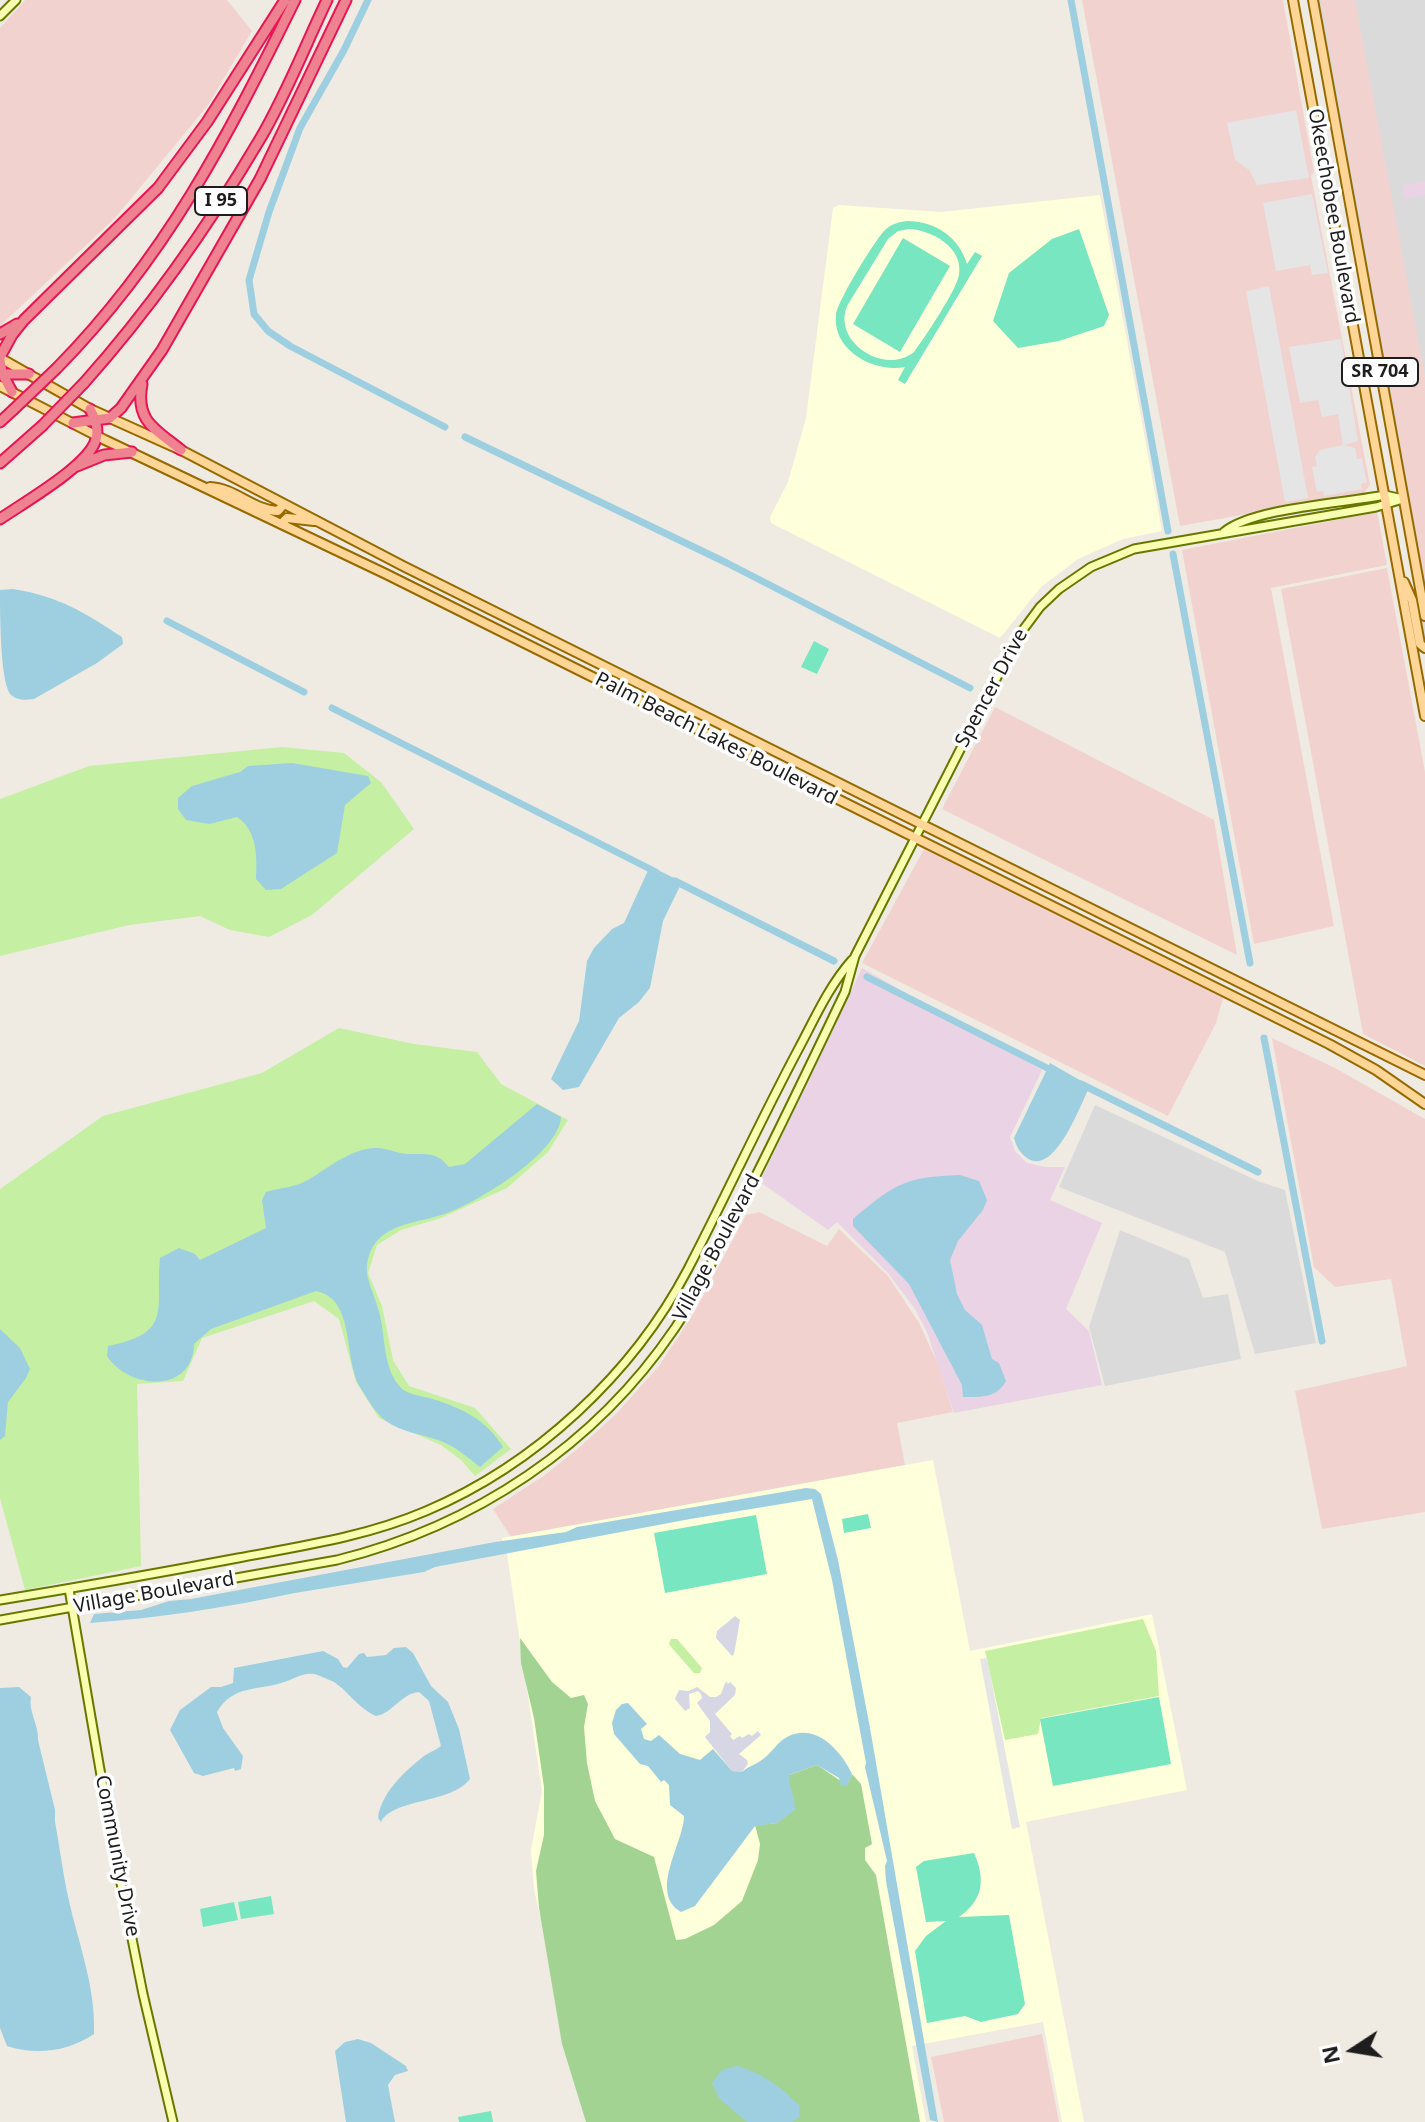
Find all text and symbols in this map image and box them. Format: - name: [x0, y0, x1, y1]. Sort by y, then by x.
- street label: Okeechobee Boulevard: [1302, 107, 1364, 325]
- road number: I 95: [195, 187, 247, 215]
- road number: SR 704: [1342, 358, 1418, 386]
- street label: Spencer Drive: [951, 625, 1033, 751]
- street label: Palm Beach Lakes Boulevard: [591, 667, 841, 811]
- street label: Village Boulevard: [668, 1171, 766, 1325]
- street label: Village Boulevard: [72, 1567, 236, 1619]
- street label: Community Drive: [90, 1773, 144, 1939]
- north arrow: [1313, 2010, 1393, 2090]
- text: N: [1313, 2043, 1346, 2067]

